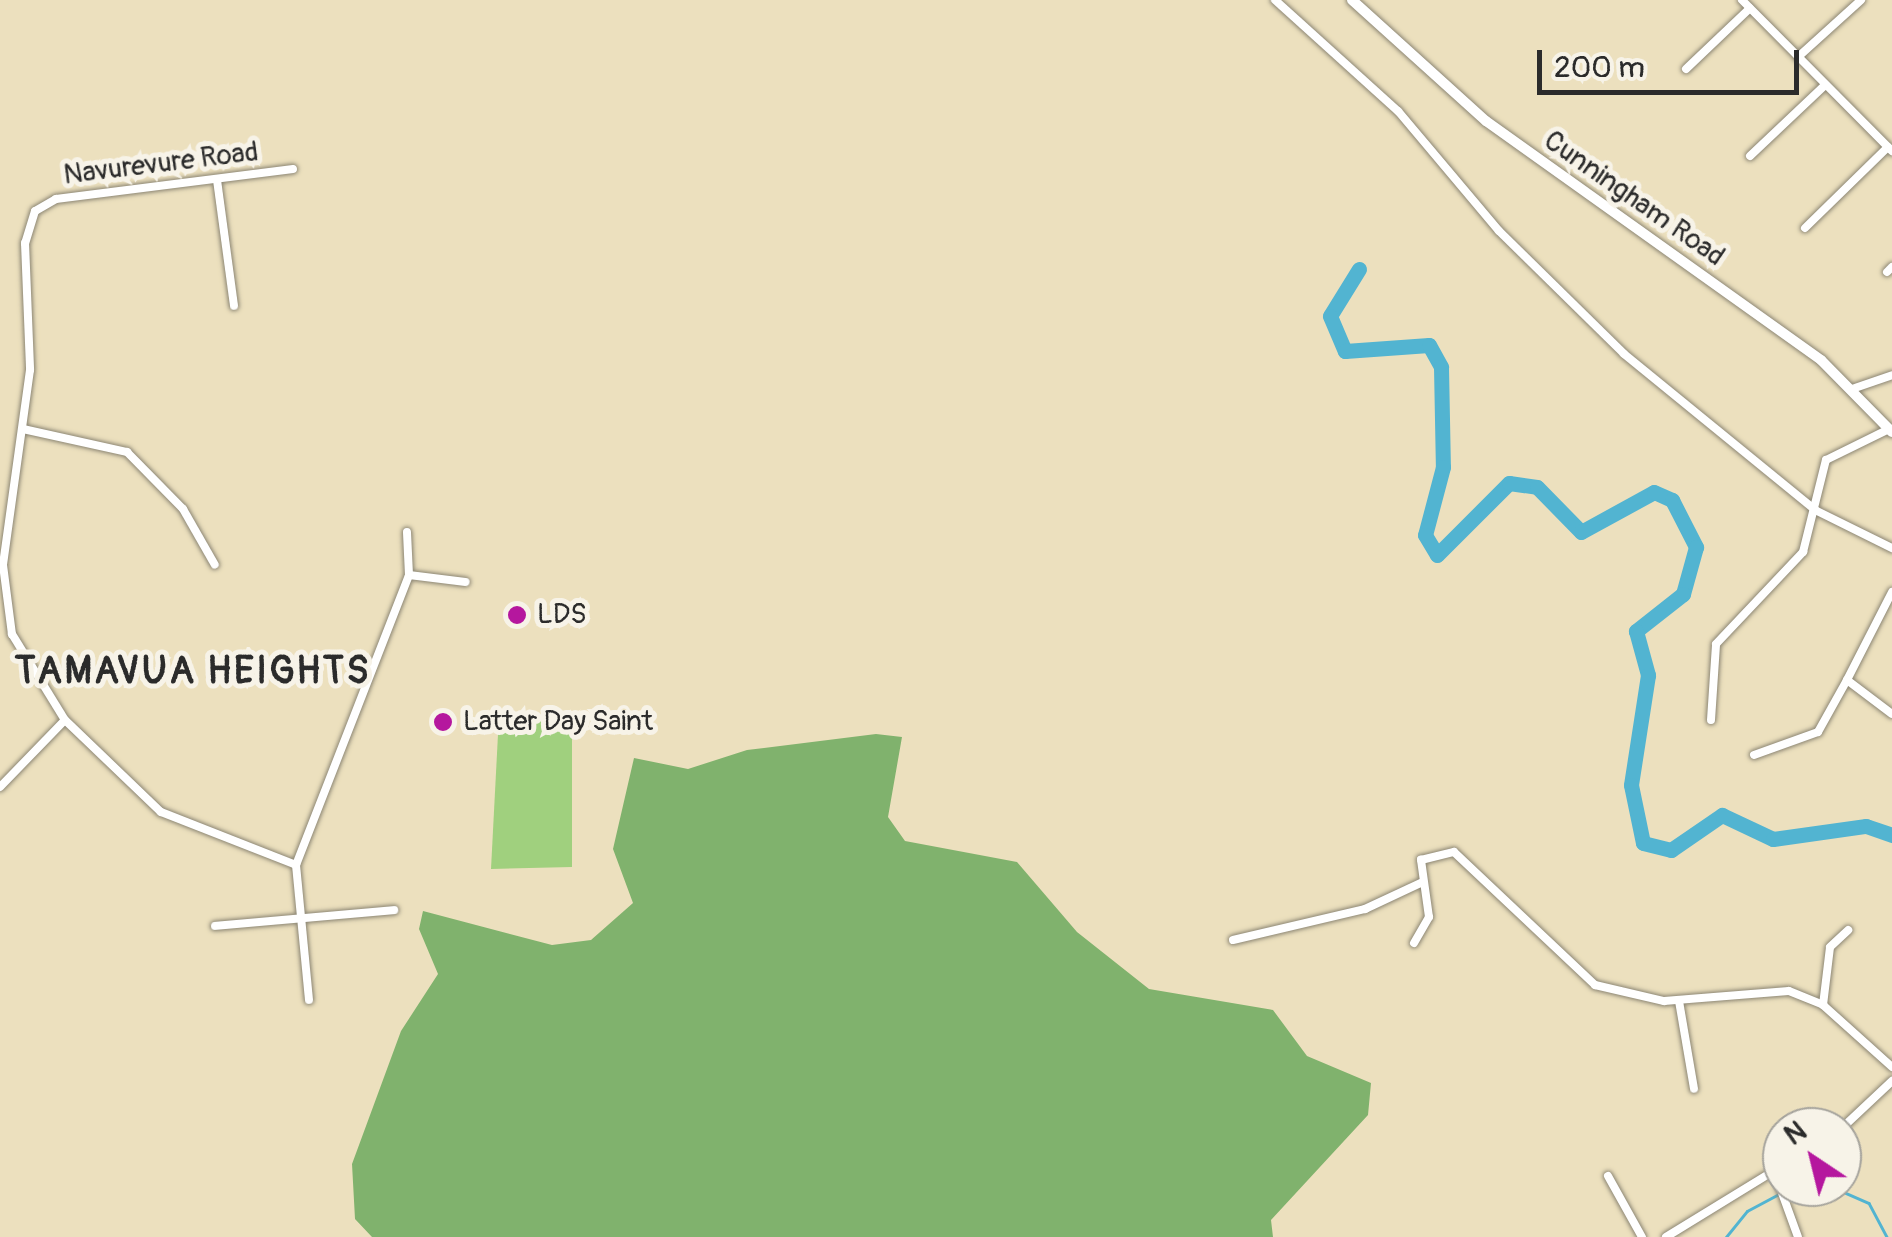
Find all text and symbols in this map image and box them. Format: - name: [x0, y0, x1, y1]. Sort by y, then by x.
- scale bar: [1542, 30, 1804, 92]
- text: 200 m: [1554, 49, 1645, 86]
- street label: Cunningham Road: [1537, 124, 1731, 274]
- street label: Navurevure Road: [62, 135, 260, 193]
- place label: LDS: [537, 598, 587, 632]
- marker: LDS: [506, 604, 528, 626]
- district label: TAMAVUA HEIGHTS: [15, 649, 371, 695]
- place label: Latter Day Saint: [463, 705, 653, 739]
- marker: Latter Day Saint: [432, 711, 454, 733]
- north arrow: [1762, 1107, 1862, 1207]
- text: N: [1778, 1114, 1813, 1153]

